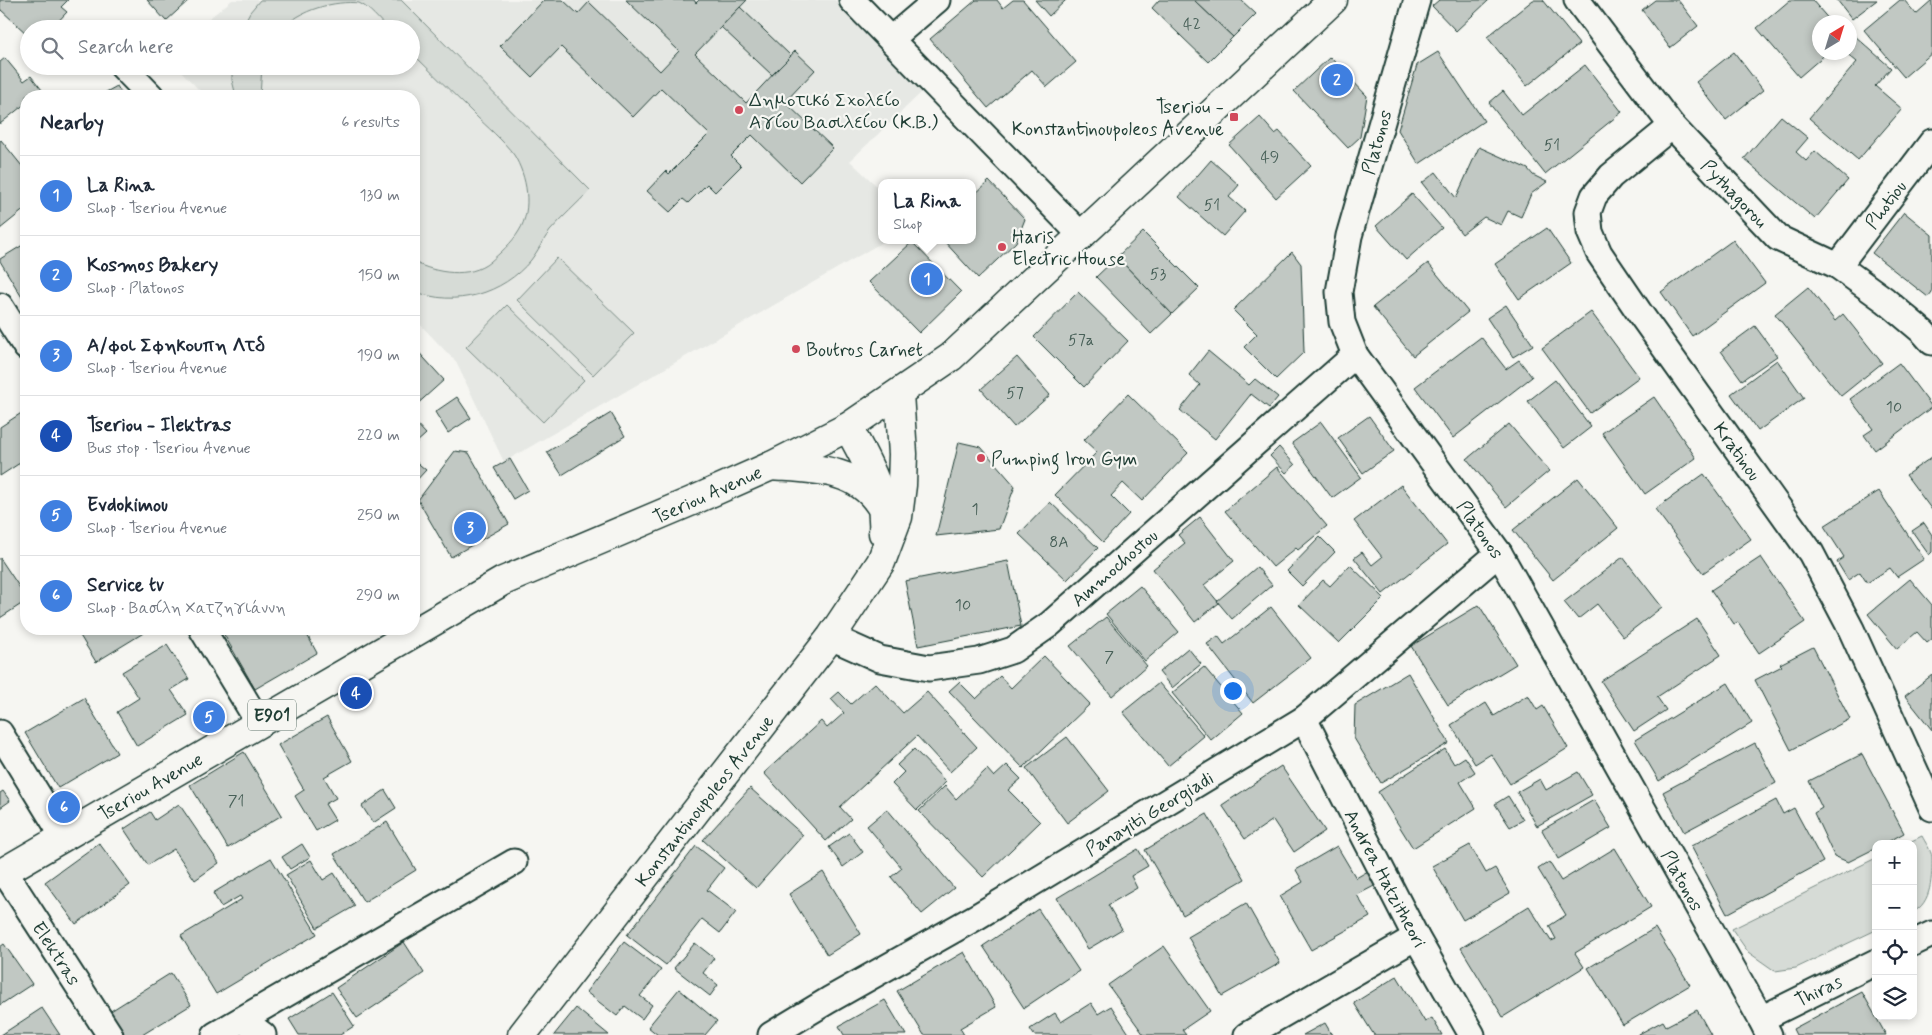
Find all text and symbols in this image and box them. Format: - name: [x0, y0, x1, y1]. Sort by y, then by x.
- house number: 42: [1183, 14, 1201, 35]
- north arrow: [1812, 15, 1857, 60]
- search box: [20, 20, 420, 75]
- icon: search: [38, 34, 66, 62]
- text: Search here: [78, 35, 174, 60]
- pin: 2: [1321, 61, 1353, 99]
- place label: Δημοτικό Σχολείο Αγίου Βασιλείου (Κ.Β.): [749, 88, 938, 135]
- place label: Tseriou - Konstantinoupoleos Avenue: [1012, 95, 1224, 142]
- marker: Δημοτικό Σχολείο Αγίου Βασιλείου (Κ.Β.): [733, 104, 745, 116]
- street label: Platonos: [1356, 107, 1399, 178]
- text: Nearby: [40, 109, 104, 137]
- marker: Tseriou - Konstantinoupoleos Avenue: [1228, 111, 1240, 123]
- text: 6 results: [341, 112, 400, 133]
- house number: 51: [1544, 135, 1560, 156]
- house number: 49: [1261, 147, 1279, 168]
- street label: Pythagorou: [1694, 154, 1773, 235]
- text: La Rina: [87, 173, 154, 198]
- street label: Photiou: [1860, 175, 1913, 234]
- popup: [878, 179, 976, 244]
- text: 1: [52, 185, 60, 206]
- text: 130 m: [359, 185, 400, 206]
- text: La Rina: [893, 189, 961, 214]
- house number: 51: [1204, 195, 1220, 216]
- text: Shop · Tseriou Avenue: [87, 198, 227, 219]
- text: Shop: [893, 214, 923, 235]
- place label: Haris Electric House: [1012, 225, 1125, 272]
- marker: Haris Electric House: [996, 241, 1008, 253]
- text: Kosmos Bakery: [87, 253, 218, 278]
- pin: 1: [911, 260, 943, 298]
- house number: 53: [1150, 264, 1166, 285]
- text: 2: [52, 265, 60, 286]
- text: 150 m: [358, 265, 400, 286]
- text: Shop · Platonos: [87, 278, 184, 299]
- house number: 57a: [1068, 330, 1094, 351]
- text: Α/φοι Σφηκουπη Λτδ: [87, 333, 265, 358]
- place label: Boutros Carnet: [806, 338, 923, 363]
- marker: Boutros Carnet: [790, 343, 802, 355]
- text: 3: [52, 345, 60, 366]
- text: 190 m: [357, 345, 400, 366]
- text: Shop · Tseriou Avenue: [87, 358, 227, 379]
- house number: 57: [1006, 383, 1024, 404]
- house number: 10: [1886, 397, 1902, 418]
- text: Tseriou - Ilektras: [87, 413, 231, 438]
- street label: Kratinou: [1707, 417, 1767, 486]
- text: 4: [51, 425, 61, 446]
- text: 220 m: [357, 425, 400, 446]
- text: Bus stop · Tseriou Avenue: [87, 438, 251, 459]
- place label: Pumping Iron Gym: [991, 447, 1137, 475]
- marker: Pumping Iron Gym: [975, 452, 987, 464]
- street label: Tseriou Avenue: [649, 460, 766, 531]
- text: Evdokimou: [87, 493, 168, 518]
- street label: Platonos: [1451, 496, 1509, 564]
- house number: 1: [971, 499, 979, 520]
- text: 5: [51, 505, 61, 526]
- text: 250 m: [357, 505, 400, 526]
- pin: 3: [454, 509, 486, 547]
- text: Shop · Tseriou Avenue: [87, 518, 227, 539]
- street label: Ammochostou: [1066, 524, 1164, 613]
- house number: 8A: [1049, 532, 1069, 553]
- text: Service tv: [87, 573, 164, 598]
- text: 6: [52, 585, 60, 606]
- text: 290 m: [356, 585, 400, 606]
- house number: 10: [955, 595, 971, 616]
- text: Shop · Βασίλη Χατζηγιάννη: [87, 598, 286, 619]
- house number: 7: [1104, 647, 1114, 668]
- pin: 4: [340, 674, 372, 712]
- your location: [1220, 678, 1246, 704]
- pin: 5: [193, 698, 225, 736]
- road number: E901: [248, 700, 296, 730]
- street label: Konstantinoupoleos Avenue: [630, 710, 780, 892]
- street label: Tseriou Avenue: [94, 747, 208, 827]
- street label: Panayiti Georgiadi: [1081, 766, 1220, 864]
- pin: 6: [48, 788, 80, 826]
- house number: 71: [228, 791, 244, 812]
- street label: Andrea Hatzitheori: [1338, 805, 1432, 952]
- map controls: [1872, 840, 1917, 1020]
- button: +: [1872, 840, 1917, 885]
- street label: Platonos: [1655, 846, 1709, 916]
- button: −: [1872, 885, 1917, 930]
- street label: Elektras: [26, 917, 86, 991]
- button: locate: [1872, 930, 1917, 975]
- street label: Thiras: [1791, 969, 1847, 1013]
- button: layers: [1872, 975, 1917, 1020]

